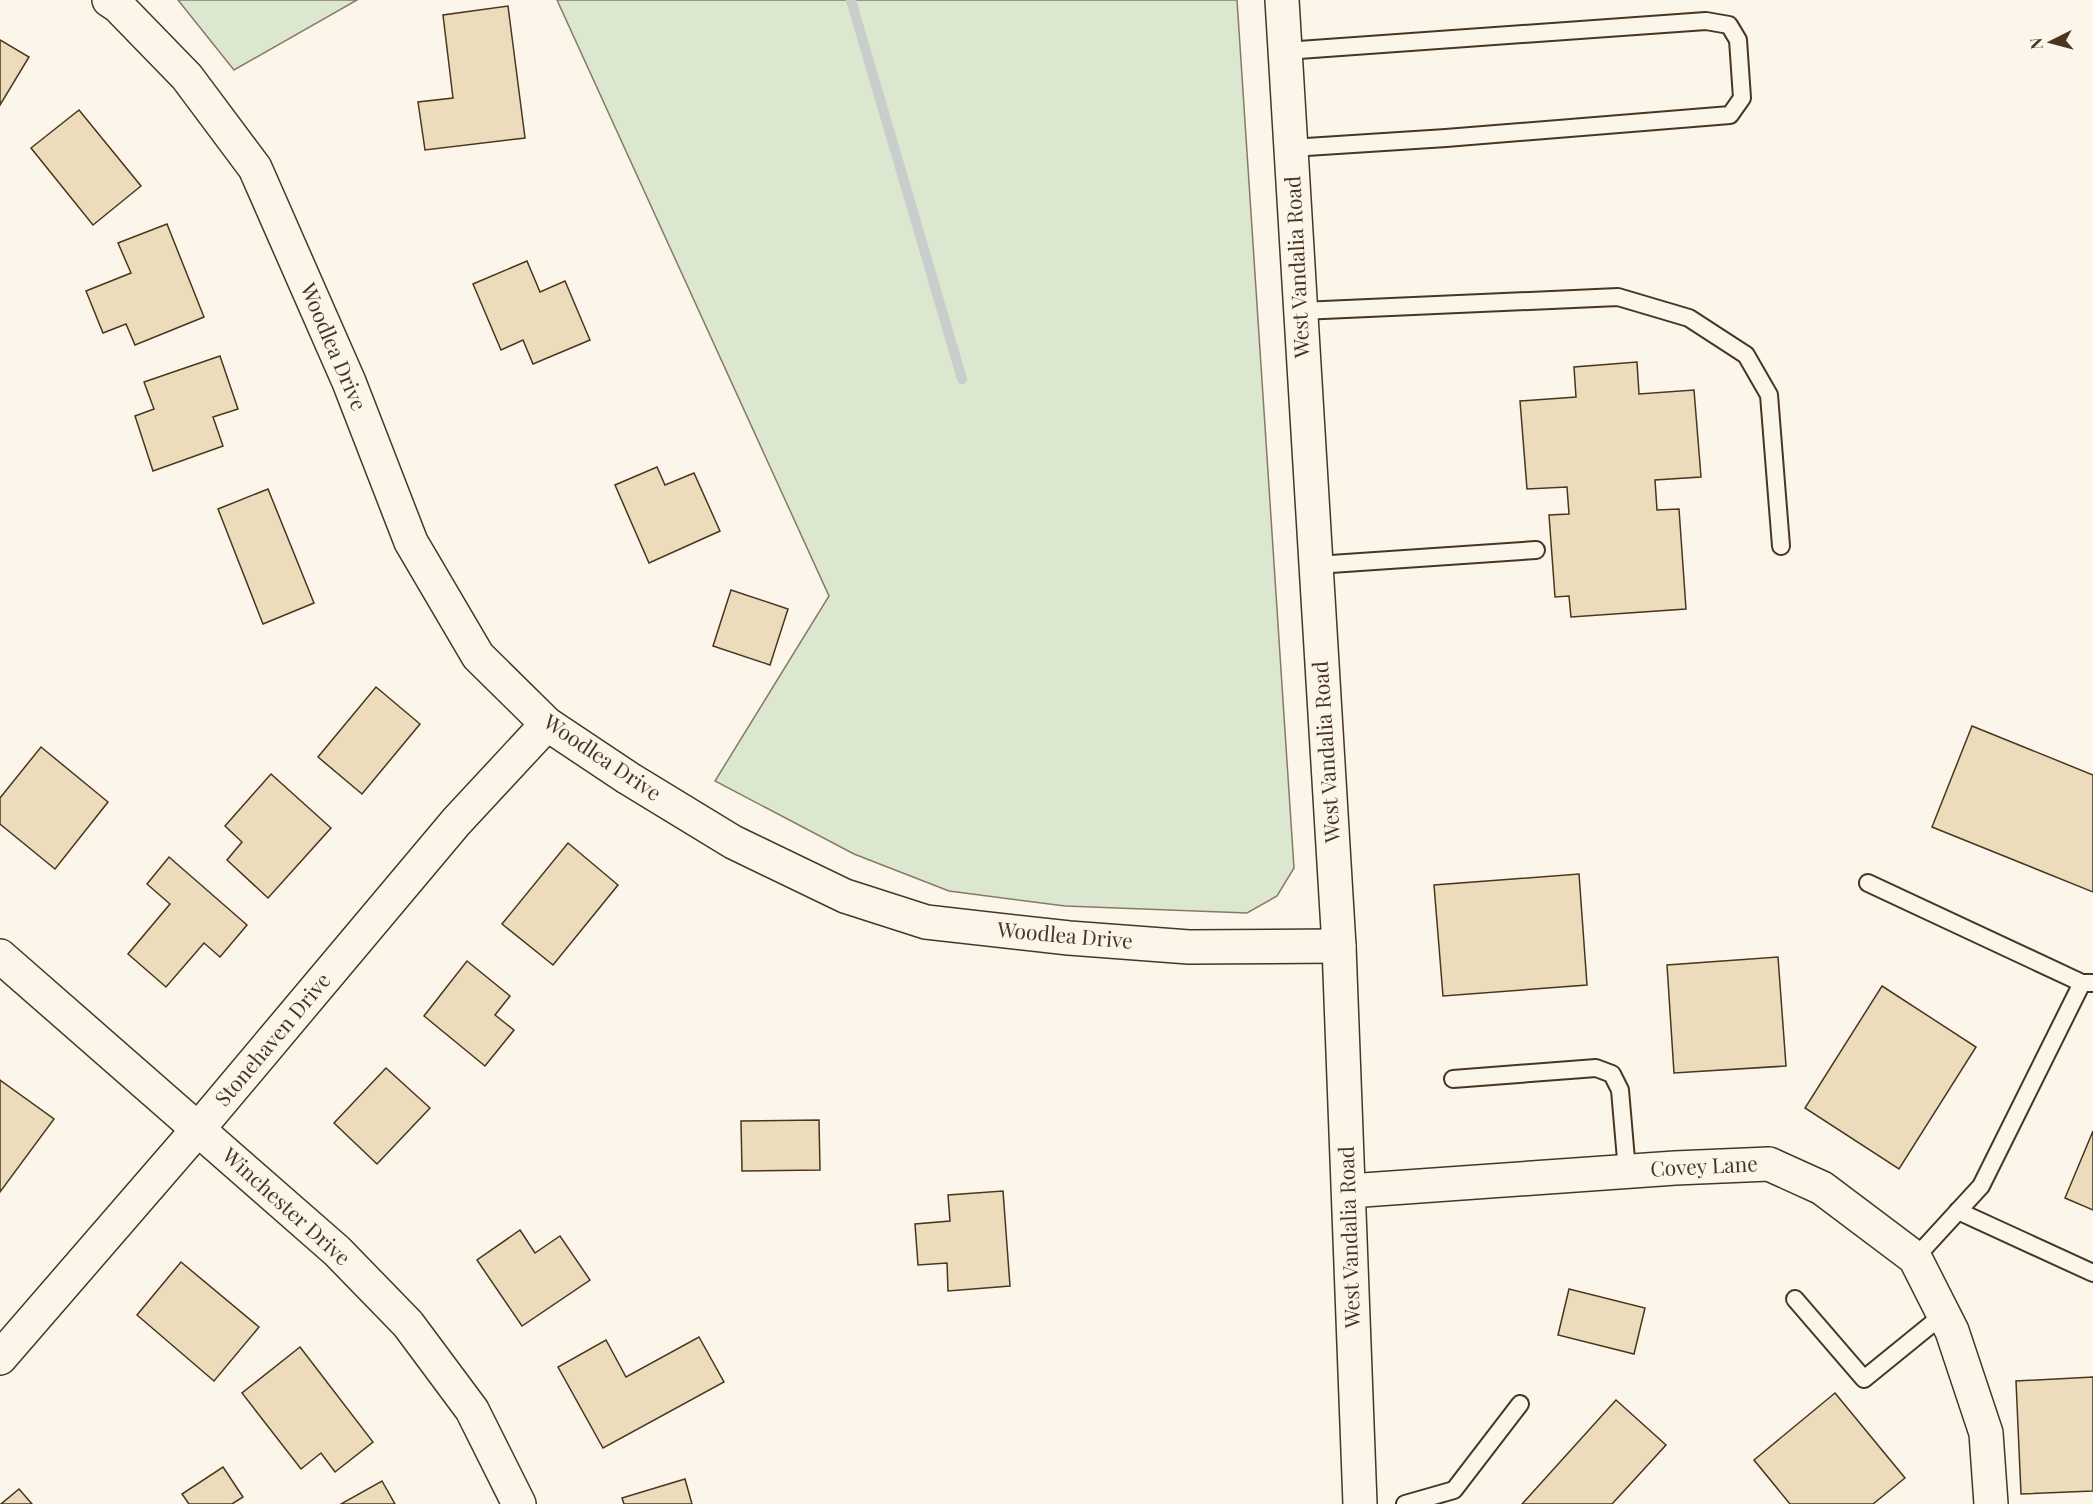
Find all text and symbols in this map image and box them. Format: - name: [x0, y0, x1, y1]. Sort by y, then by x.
- north arrow: [2021, 12, 2081, 72]
- text: N: [2024, 36, 2047, 50]
- street label: West Vandalia Road: [1277, 175, 1315, 360]
- street label: Woodlea Drive: [295, 277, 374, 414]
- street label: West Vandalia Road: [1305, 660, 1345, 845]
- street label: Woodlea Drive: [538, 706, 667, 806]
- street label: Woodlea Drive: [995, 914, 1134, 954]
- street label: Stonehaven Drive: [207, 966, 336, 1111]
- street label: Winchester Drive: [217, 1140, 357, 1271]
- street label: West Vandalia Road: [1331, 1146, 1365, 1330]
- street label: Covey Lane: [1649, 1148, 1758, 1182]

